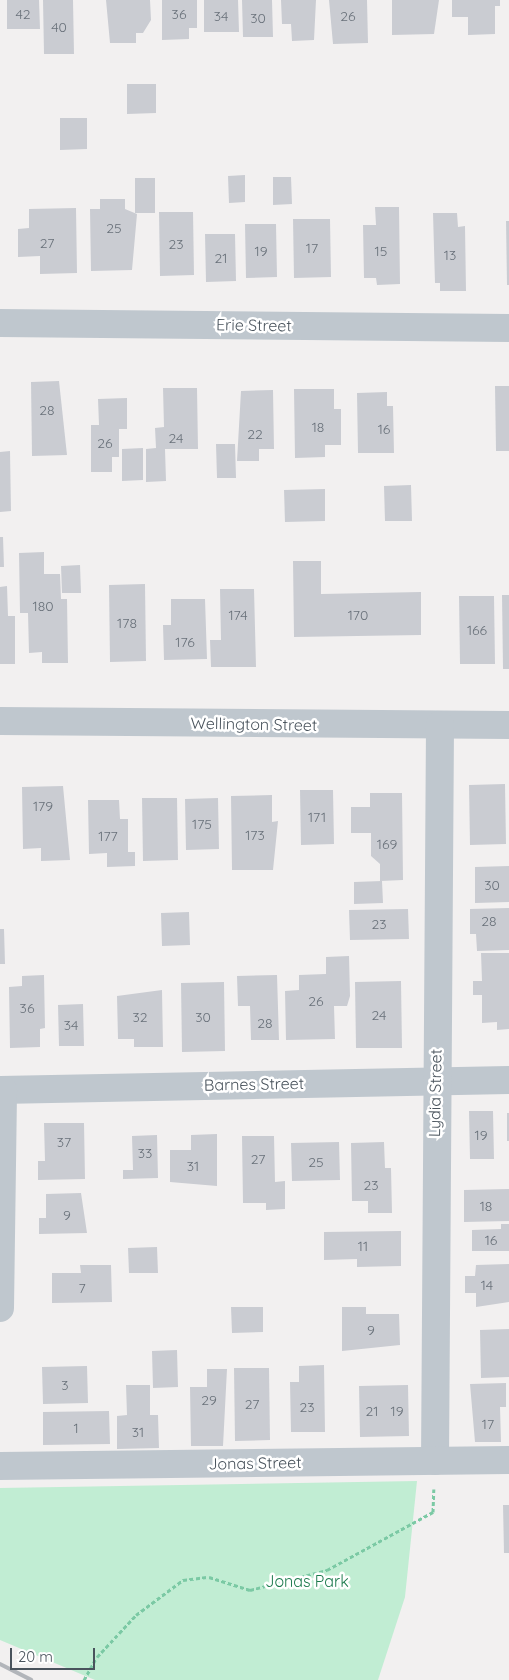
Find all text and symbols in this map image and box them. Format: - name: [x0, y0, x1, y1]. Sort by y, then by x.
- house number: 42: [15, 6, 31, 22]
- house number: 36: [172, 6, 186, 22]
- house number: 34: [214, 8, 228, 24]
- house number: 26: [340, 8, 356, 24]
- house number: 30: [250, 10, 266, 26]
- house number: 40: [51, 19, 67, 35]
- house number: 25: [106, 220, 122, 236]
- house number: 27: [40, 235, 54, 251]
- house number: 23: [168, 236, 184, 252]
- house number: 17: [306, 240, 318, 256]
- house number: 19: [255, 243, 267, 259]
- house number: 15: [375, 243, 387, 259]
- house number: 13: [444, 247, 456, 263]
- house number: 21: [215, 250, 227, 266]
- street label: Erie Street: [216, 315, 292, 335]
- house number: 28: [39, 402, 55, 418]
- house number: 18: [312, 419, 324, 435]
- house number: 16: [378, 421, 390, 437]
- house number: 22: [247, 426, 263, 442]
- house number: 24: [169, 430, 183, 446]
- house number: 26: [97, 435, 113, 451]
- house number: 180: [32, 598, 54, 614]
- house number: 174: [228, 607, 248, 623]
- house number: 170: [348, 607, 368, 623]
- house number: 178: [117, 615, 137, 631]
- house number: 166: [467, 622, 487, 638]
- house number: 176: [175, 634, 195, 650]
- street label: Wellington Street: [191, 713, 317, 735]
- house number: 179: [33, 798, 53, 814]
- house number: 171: [308, 809, 326, 825]
- house number: 175: [192, 816, 212, 832]
- house number: 173: [245, 827, 265, 843]
- house number: 177: [98, 828, 118, 844]
- house number: 169: [377, 836, 397, 852]
- house number: 30: [484, 877, 500, 893]
- house number: 28: [481, 913, 497, 929]
- house number: 23: [371, 916, 387, 932]
- house number: 26: [308, 993, 324, 1009]
- house number: 36: [20, 1000, 34, 1016]
- house number: 24: [372, 1007, 386, 1023]
- house number: 32: [132, 1009, 148, 1025]
- house number: 30: [195, 1009, 211, 1025]
- house number: 28: [257, 1015, 273, 1031]
- house number: 34: [64, 1017, 78, 1033]
- street label: Lydia Street: [425, 1049, 445, 1137]
- street label: Barnes Street: [204, 1074, 304, 1094]
- house number: 19: [475, 1127, 487, 1143]
- house number: 37: [57, 1134, 71, 1150]
- house number: 33: [138, 1145, 152, 1161]
- house number: 27: [251, 1151, 265, 1167]
- house number: 25: [308, 1154, 324, 1170]
- house number: 31: [187, 1158, 199, 1174]
- house number: 23: [363, 1177, 379, 1193]
- house number: 18: [480, 1198, 492, 1214]
- house number: 9: [63, 1207, 71, 1223]
- house number: 16: [485, 1232, 497, 1248]
- house number: 11: [358, 1238, 368, 1254]
- house number: 14: [481, 1277, 493, 1293]
- house number: 7: [78, 1280, 86, 1296]
- house number: 9: [367, 1322, 375, 1338]
- house number: 3: [61, 1377, 69, 1393]
- house number: 29: [201, 1392, 217, 1408]
- house number: 27: [245, 1396, 259, 1412]
- house number: 23: [299, 1399, 315, 1415]
- house number: 21: [366, 1403, 378, 1419]
- house number: 19: [391, 1403, 403, 1419]
- house number: 17: [482, 1416, 494, 1432]
- house number: 1: [73, 1420, 79, 1436]
- house number: 31: [132, 1424, 144, 1440]
- street label: Jonas Street: [208, 1453, 302, 1473]
- park label: Jonas Park: [265, 1571, 349, 1591]
- scale bar: [12, 1638, 98, 1670]
- text: 20 m: [18, 1647, 53, 1666]

